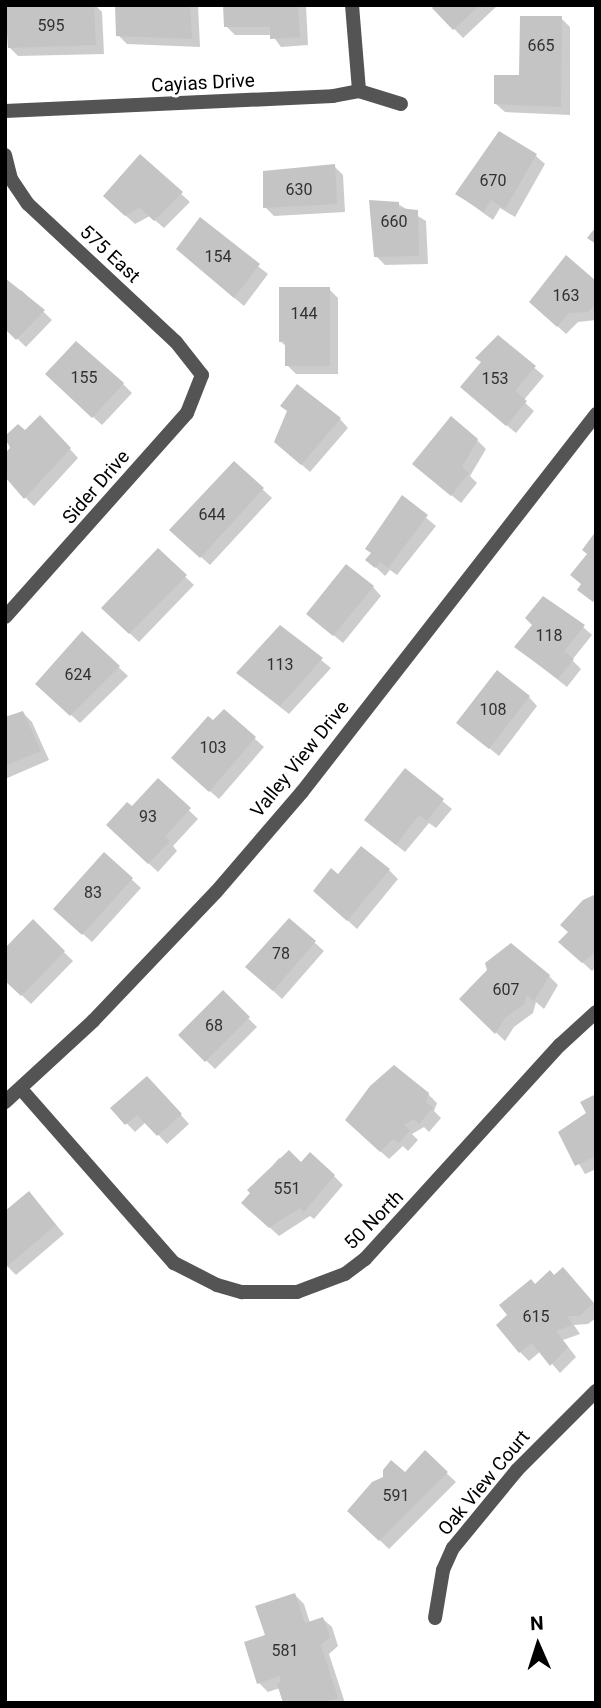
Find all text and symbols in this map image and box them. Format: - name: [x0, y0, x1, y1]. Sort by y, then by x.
- house number: 595: [38, 16, 64, 36]
- house number: 665: [528, 36, 554, 56]
- street label: Cayias Drive: [151, 69, 255, 97]
- house number: 670: [480, 171, 506, 191]
- house number: 630: [286, 180, 312, 200]
- house number: 660: [381, 212, 407, 232]
- street label: 575 East: [75, 220, 145, 288]
- house number: 154: [205, 247, 231, 267]
- house number: 163: [553, 286, 579, 306]
- house number: 144: [291, 304, 317, 324]
- house number: 155: [71, 368, 97, 388]
- house number: 153: [482, 369, 508, 389]
- street label: Sider Drive: [58, 445, 134, 529]
- house number: 644: [199, 505, 225, 525]
- house number: 118: [536, 626, 562, 646]
- house number: 113: [267, 655, 293, 675]
- house number: 624: [65, 665, 91, 685]
- street label: Valley View Drive: [246, 696, 354, 822]
- house number: 108: [480, 700, 506, 720]
- house number: 103: [200, 738, 226, 758]
- house number: 93: [139, 807, 157, 827]
- house number: 83: [84, 883, 102, 903]
- house number: 78: [272, 944, 290, 964]
- house number: 607: [493, 980, 519, 1000]
- house number: 68: [205, 1016, 223, 1036]
- house number: 551: [274, 1179, 300, 1199]
- street label: 50 North: [340, 1186, 408, 1254]
- house number: 615: [523, 1307, 549, 1327]
- street label: Oak View Court: [433, 1426, 535, 1540]
- house number: 591: [383, 1486, 409, 1506]
- north arrow: [503, 1610, 573, 1680]
- text: N: [530, 1612, 544, 1635]
- house number: 581: [272, 1641, 298, 1661]

